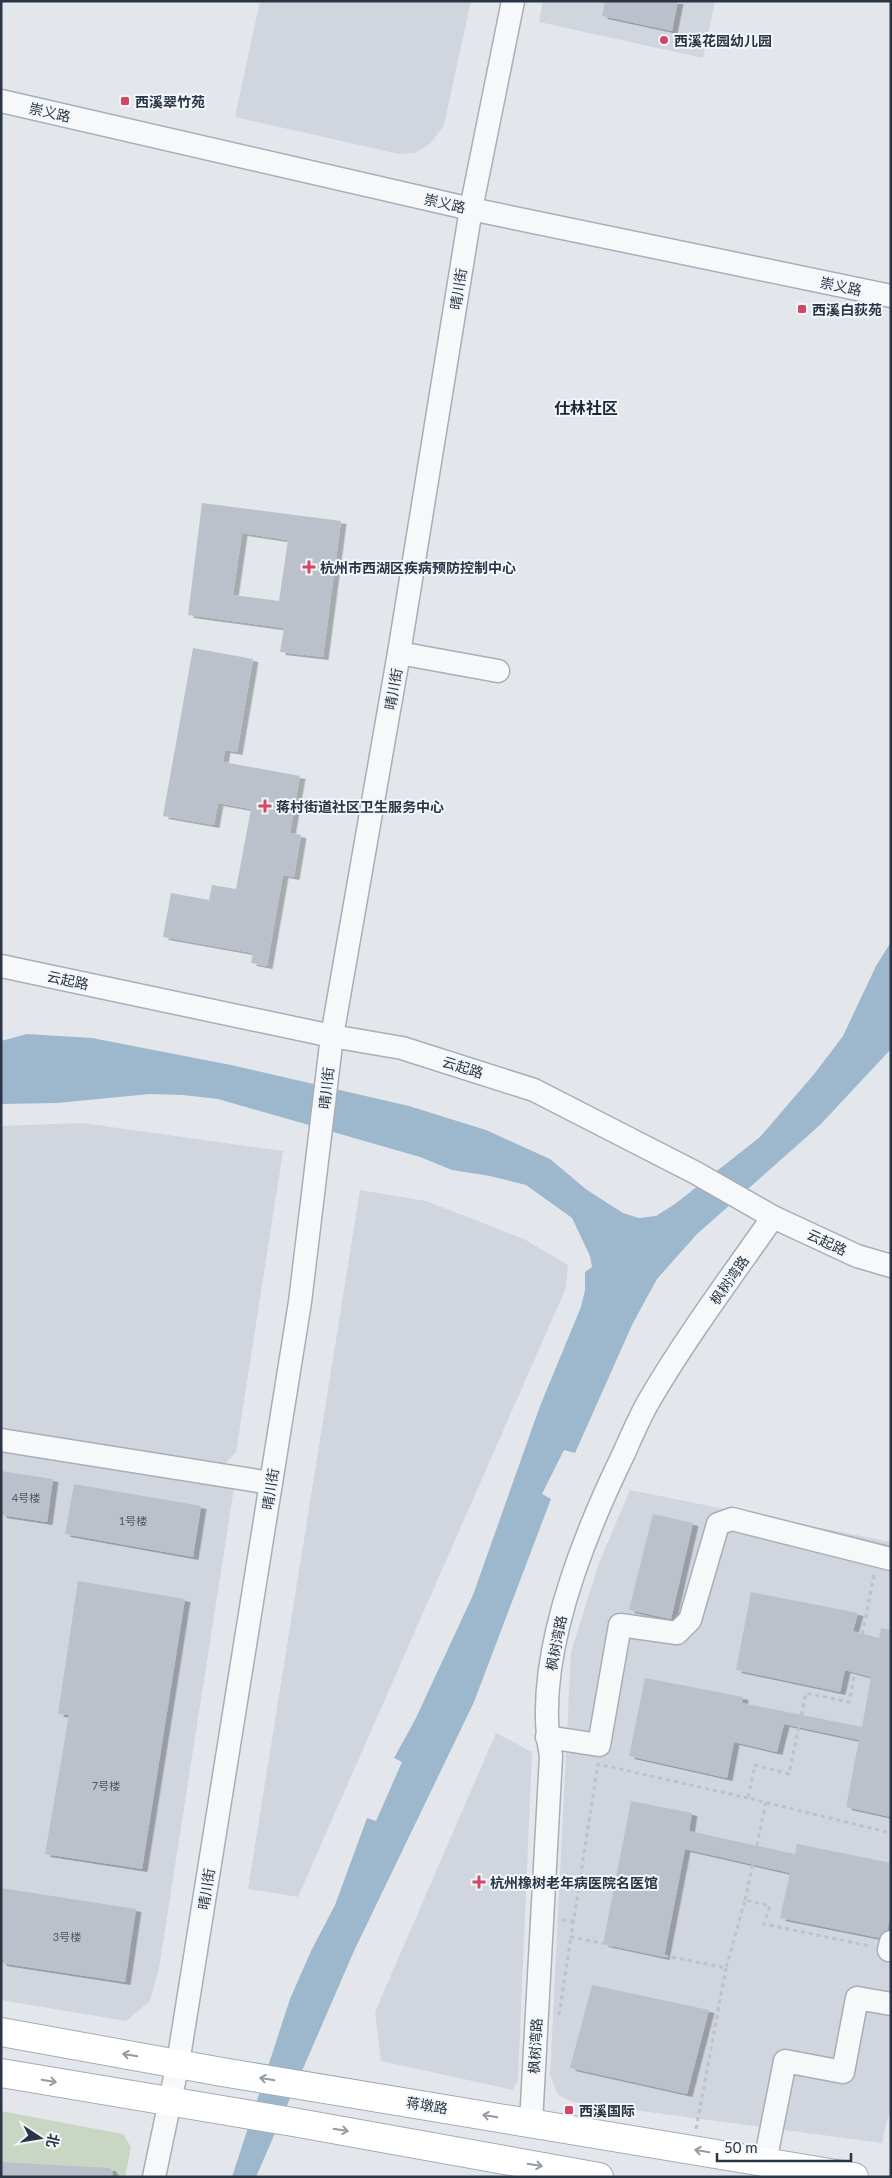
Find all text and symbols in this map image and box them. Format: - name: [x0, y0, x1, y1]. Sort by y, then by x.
- place label: 西溪花园幼儿园: [674, 32, 772, 49]
- marker: 西溪花园幼儿园: [658, 34, 670, 46]
- place label: 西溪翠竹苑: [135, 93, 205, 110]
- marker: 西溪翠竹苑: [119, 95, 131, 107]
- street label: 崇义路: [28, 99, 72, 125]
- street label: 崇义路: [423, 190, 467, 216]
- street label: 晴川街: [446, 267, 470, 311]
- street label: 崇义路: [819, 273, 863, 299]
- place label: 西溪白荻苑: [812, 301, 882, 318]
- marker: 西溪白荻苑: [796, 303, 808, 315]
- district label: 仕林社区: [554, 398, 618, 417]
- place label: 杭州市西湖区疾病预防控制中心: [320, 559, 516, 576]
- marker: 杭州市西湖区疾病预防控制中心: [302, 560, 316, 574]
- street label: 晴川街: [381, 667, 405, 711]
- place label: 蒋村街道社区卫生服务中心: [276, 798, 444, 815]
- marker: 蒋村街道社区卫生服务中心: [258, 799, 272, 813]
- street label: 云起路: [46, 967, 90, 993]
- street label: 云起路: [440, 1053, 486, 1081]
- street label: 晴川街: [315, 1066, 337, 1110]
- street label: 云起路: [804, 1225, 850, 1259]
- street label: 枫树湾路: [706, 1252, 752, 1308]
- street label: 晴川街: [258, 1467, 282, 1511]
- house number: 4号楼: [12, 1491, 40, 1504]
- house number: 1号楼: [119, 1514, 147, 1527]
- street label: 枫树湾路: [542, 1614, 570, 1672]
- house number: 7号楼: [92, 1779, 120, 1792]
- street label: 晴川街: [194, 1867, 218, 1911]
- place label: 杭州橡树老年病医院名医馆: [490, 1874, 658, 1891]
- marker: 杭州橡树老年病医院名医馆: [472, 1875, 486, 1889]
- house number: 3号楼: [53, 1930, 81, 1943]
- street label: 枫树湾路: [525, 2018, 545, 2074]
- one-way arrow: [122, 2049, 138, 2059]
- one-way arrow: [259, 2073, 275, 2083]
- one-way arrow: [41, 2077, 57, 2087]
- street label: 蒋墩路: [405, 2093, 449, 2117]
- place label: 西溪国际: [579, 2102, 635, 2119]
- marker: 西溪国际: [563, 2104, 575, 2116]
- one-way arrow: [482, 2110, 498, 2120]
- north arrow: [15, 2113, 65, 2163]
- one-way arrow: [332, 2126, 348, 2136]
- scale bar: [717, 2130, 851, 2162]
- text: 北: [43, 2132, 63, 2149]
- text: 50 m: [724, 2138, 758, 2156]
- one-way arrow: [694, 2146, 710, 2156]
- one-way arrow: [527, 2161, 543, 2171]

